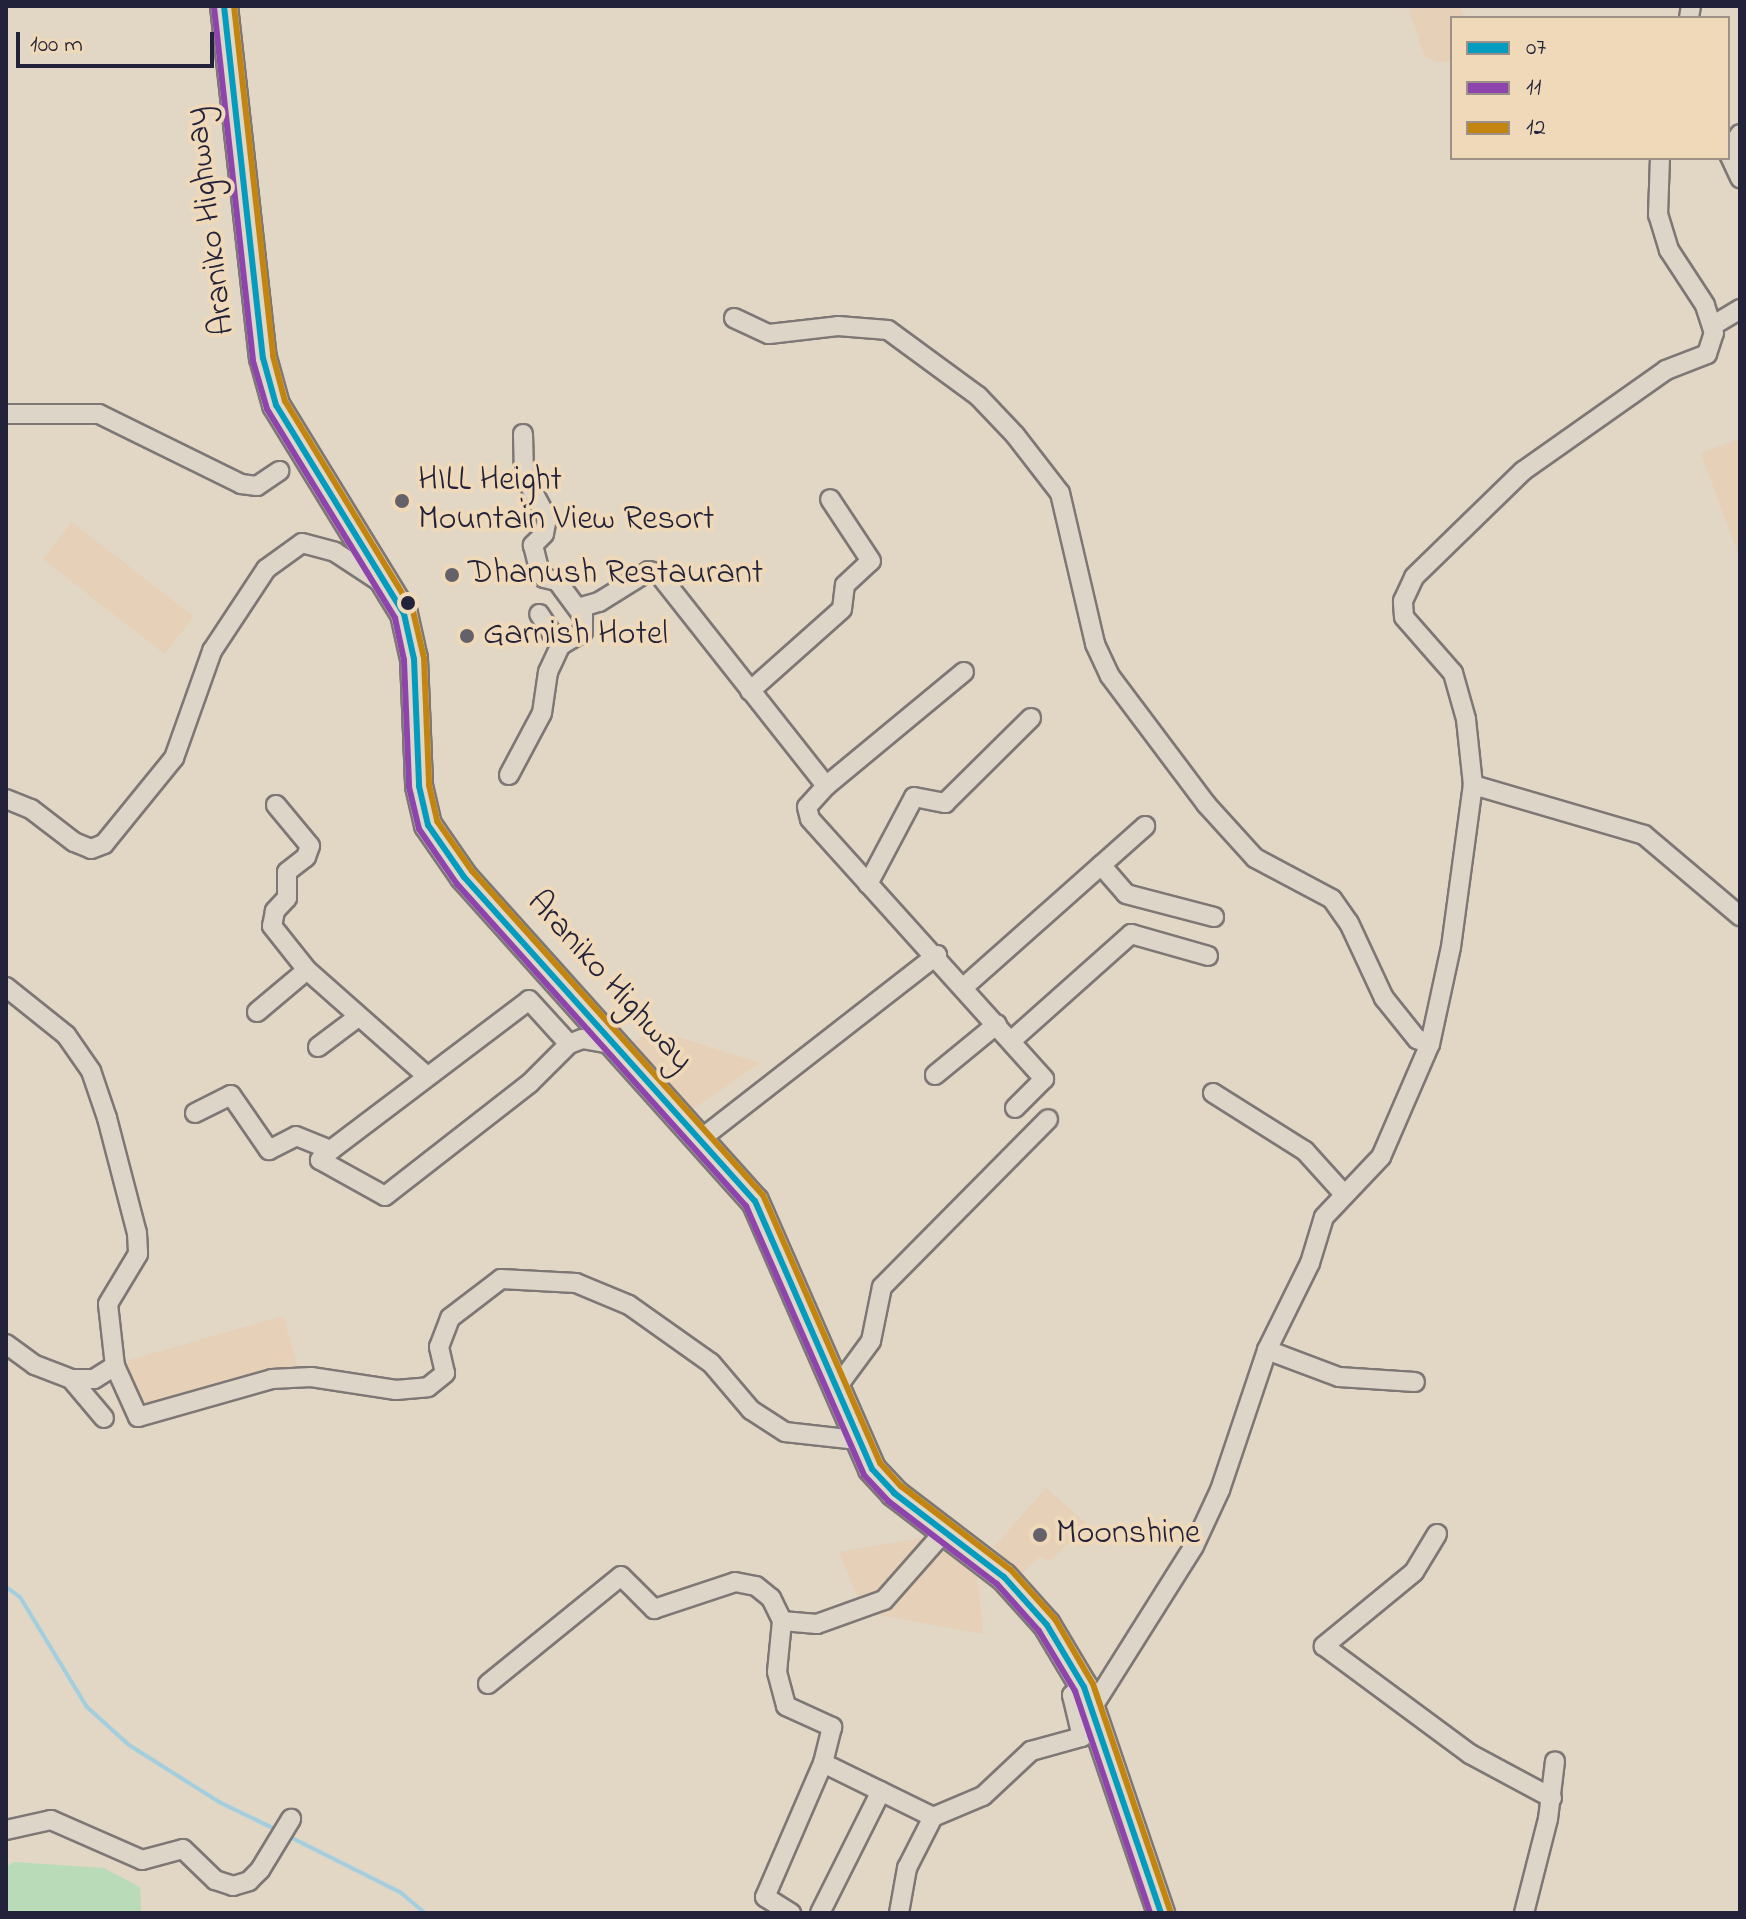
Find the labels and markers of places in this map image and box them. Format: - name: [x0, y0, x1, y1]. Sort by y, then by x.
- place label: HILL Height Mountain View Resort: [418, 461, 714, 540]
- marker: HILL Height Mountain View Resort: [393, 492, 411, 510]
- place label: Dhanush Restaurant: [468, 555, 763, 595]
- marker: Dhanush Restaurant: [443, 566, 461, 584]
- unlabelled marker: [400, 595, 416, 611]
- place label: Garnish Hotel: [483, 616, 668, 656]
- marker: Garnish Hotel: [458, 627, 476, 645]
- place label: Moonshine: [1056, 1515, 1200, 1555]
- marker: Moonshine: [1031, 1526, 1049, 1544]

